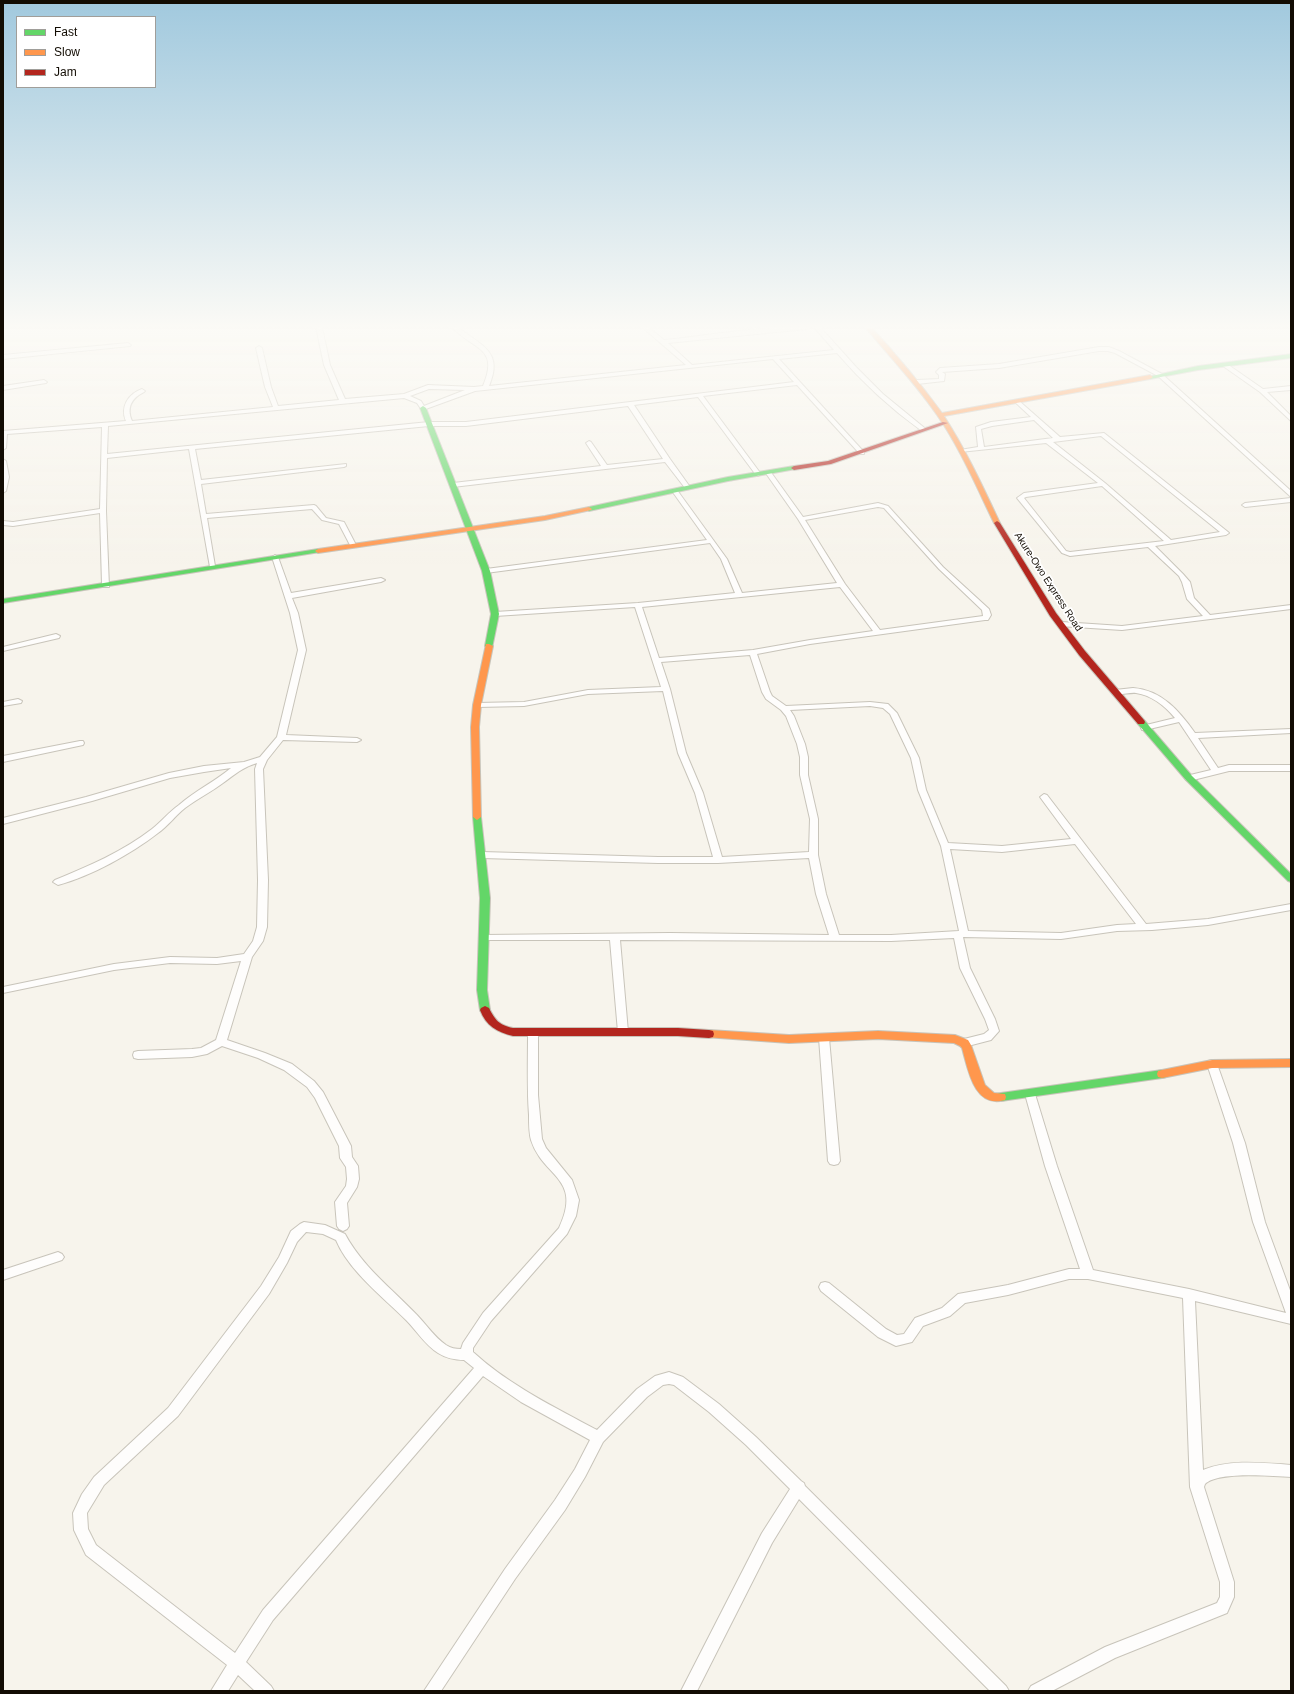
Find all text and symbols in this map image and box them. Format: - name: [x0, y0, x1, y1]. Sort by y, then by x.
- legend: [16, 16, 156, 88]
- text: Fast: [54, 25, 77, 39]
- text: Slow: [54, 45, 80, 59]
- text: Jam: [54, 65, 77, 79]
- street label: Akure-Owo Express Road: [1011, 530, 1085, 634]

